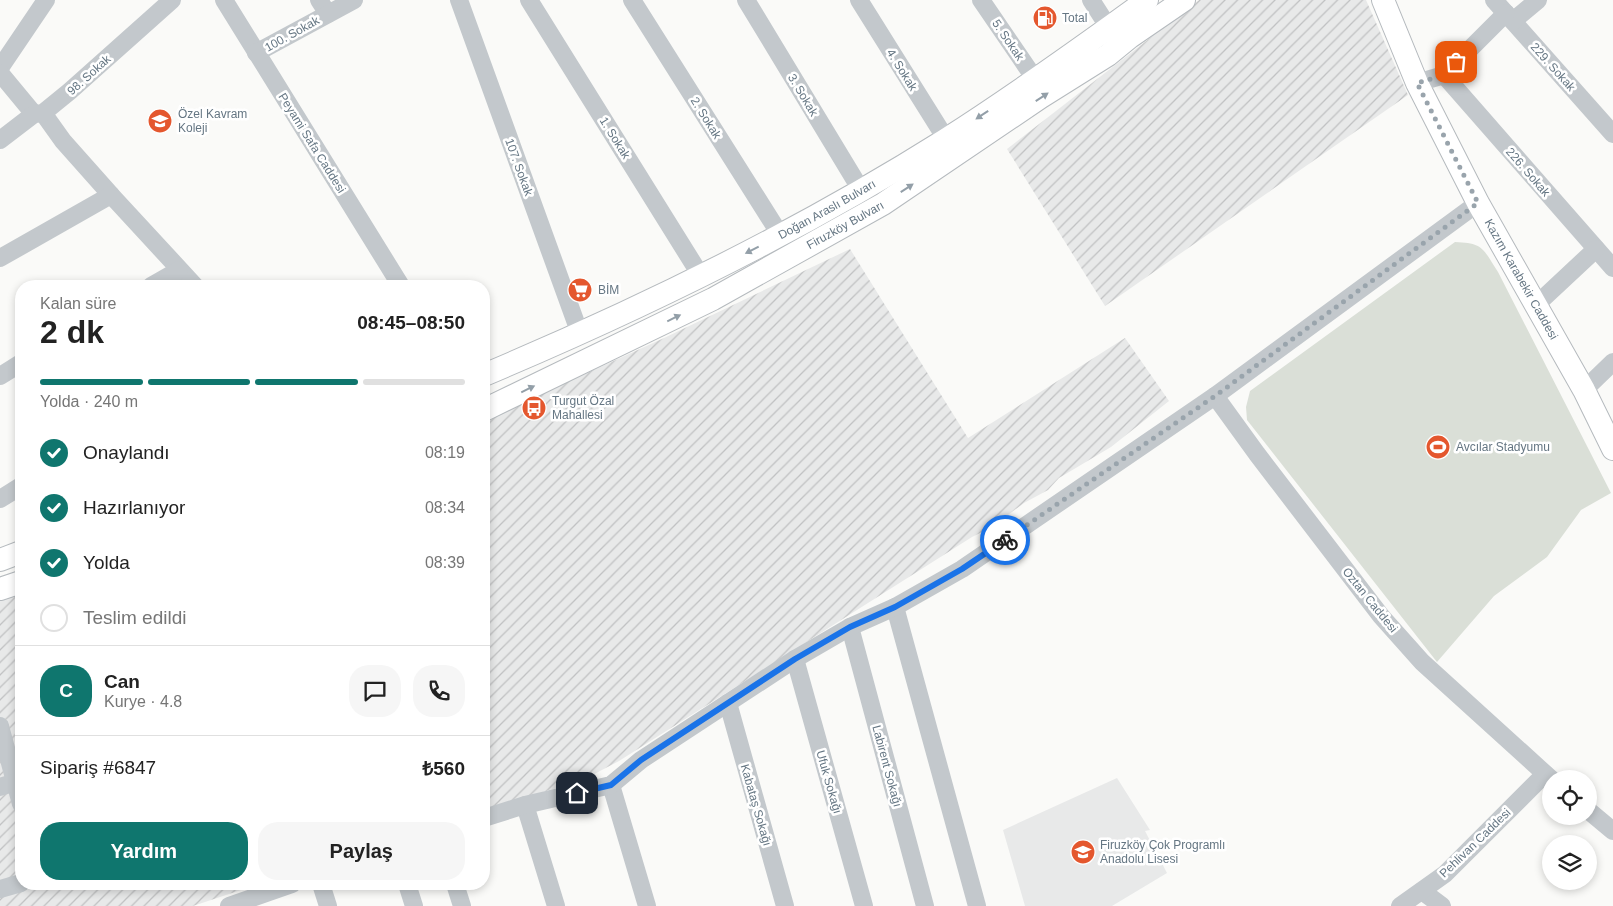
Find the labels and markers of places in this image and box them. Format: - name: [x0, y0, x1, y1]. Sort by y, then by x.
- fuel station icon: Total: [1032, 5, 1058, 31]
- place label: Total: [1062, 11, 1087, 25]
- pin: [1435, 41, 1477, 83]
- place label: Özel Kavram Koleji: [178, 107, 247, 135]
- school or university icon: Özel Kavram Koleji: [147, 108, 173, 134]
- supermarket icon: BİM: [567, 277, 593, 303]
- place label: BİM: [598, 283, 619, 297]
- place label: Turgut Özal Mahallesi: [552, 394, 614, 422]
- bus stop icon: Turgut Özal Mahallesi: [521, 395, 547, 421]
- sports icon: Avcılar Stadyumu: [1425, 434, 1451, 460]
- place label: Avcılar Stadyumu: [1456, 440, 1550, 454]
- pin: [556, 772, 598, 814]
- place label: Firuzköy Çok Programlı Anadolu Lisesi: [1100, 838, 1225, 866]
- school or university icon: Firuzköy Çok Programlı Anadolu Lisesi: [1070, 839, 1096, 865]

